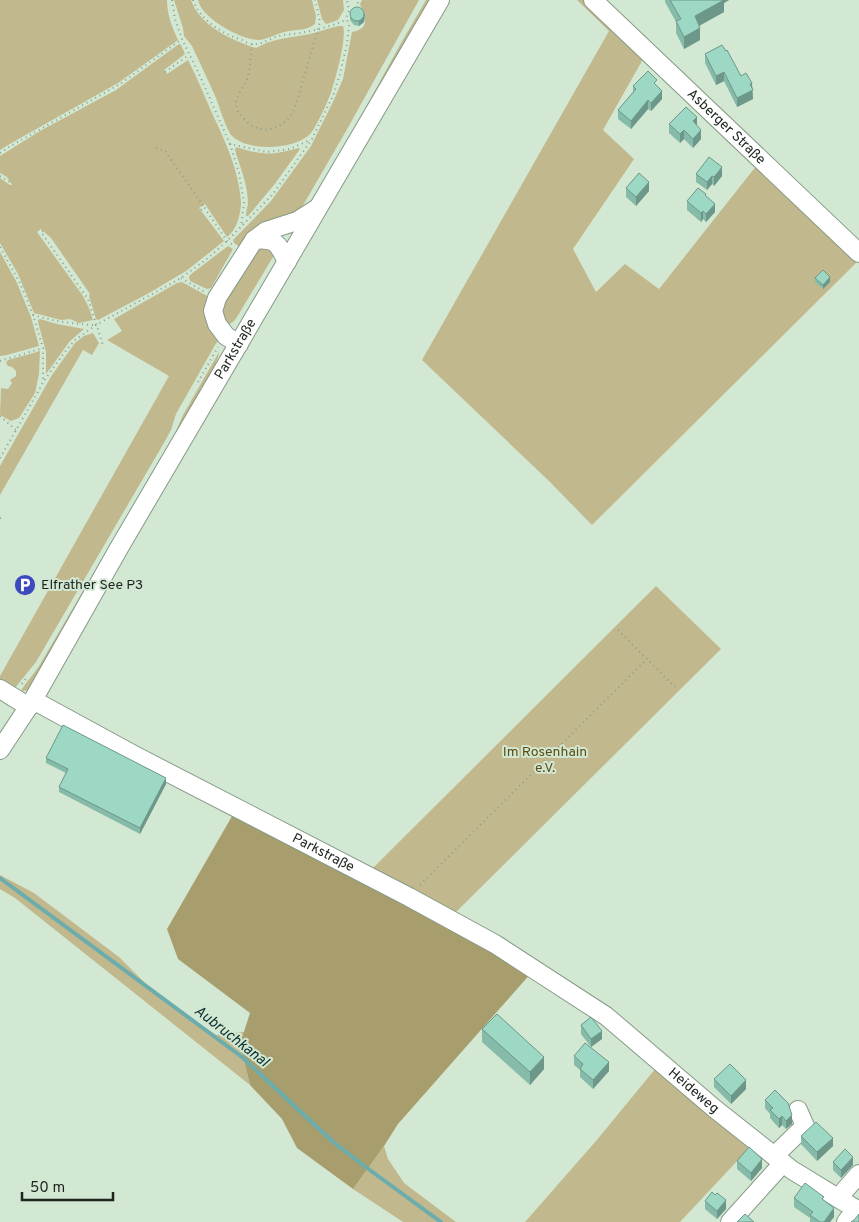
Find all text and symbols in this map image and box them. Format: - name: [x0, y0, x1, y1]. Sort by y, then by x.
- street label: Asberger Straße: [684, 86, 769, 168]
- street label: Parkstraße: [211, 316, 260, 383]
- parking icon: Elfrather See P3: [13, 573, 37, 597]
- place label: Elfrather See P3: [41, 577, 143, 594]
- park label: Im Rosenhain e.V.: [503, 744, 587, 777]
- street label: Parkstraße: [289, 830, 357, 876]
- water label: Aubruchkanal: [190, 1002, 273, 1073]
- street label: Heideweg: [665, 1064, 723, 1117]
- scale bar: [22, 1170, 114, 1202]
- text: 50 m: [30, 1179, 65, 1198]

